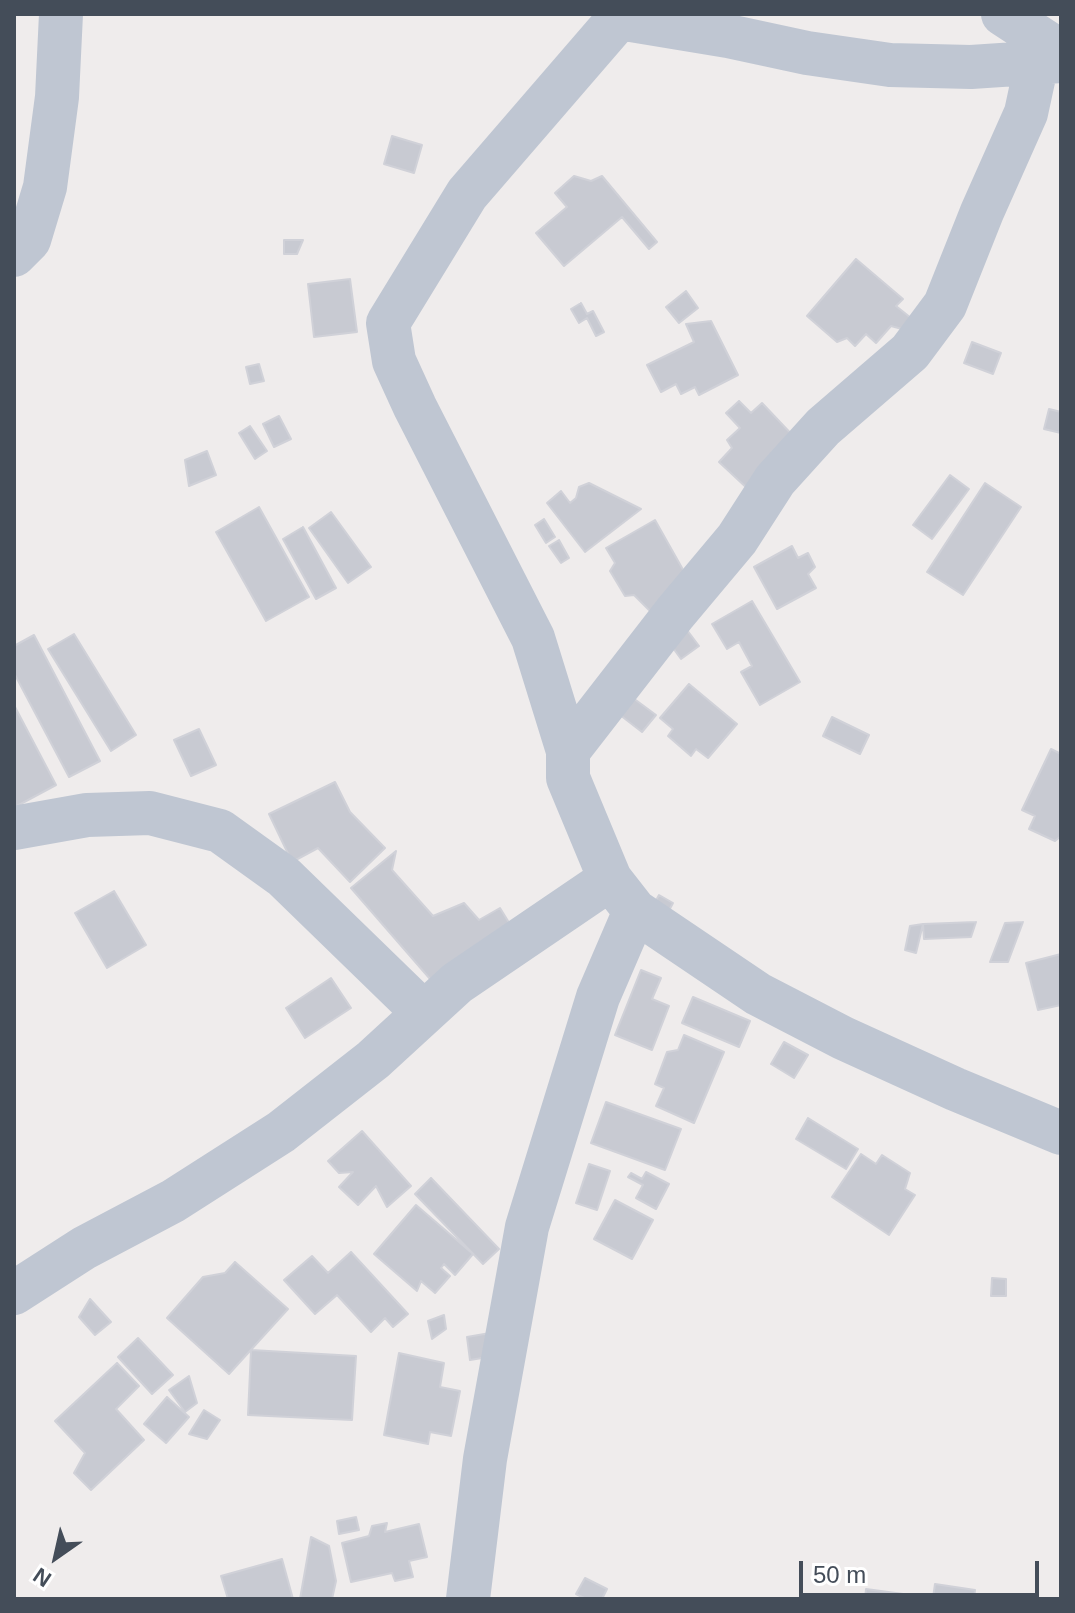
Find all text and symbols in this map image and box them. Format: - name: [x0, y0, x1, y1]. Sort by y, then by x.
- north arrow: [16, 1517, 96, 1597]
- scale bar: [803, 1545, 1043, 1595]
- text: 50 m: [813, 1561, 866, 1588]
- text: N: [29, 1563, 56, 1592]

